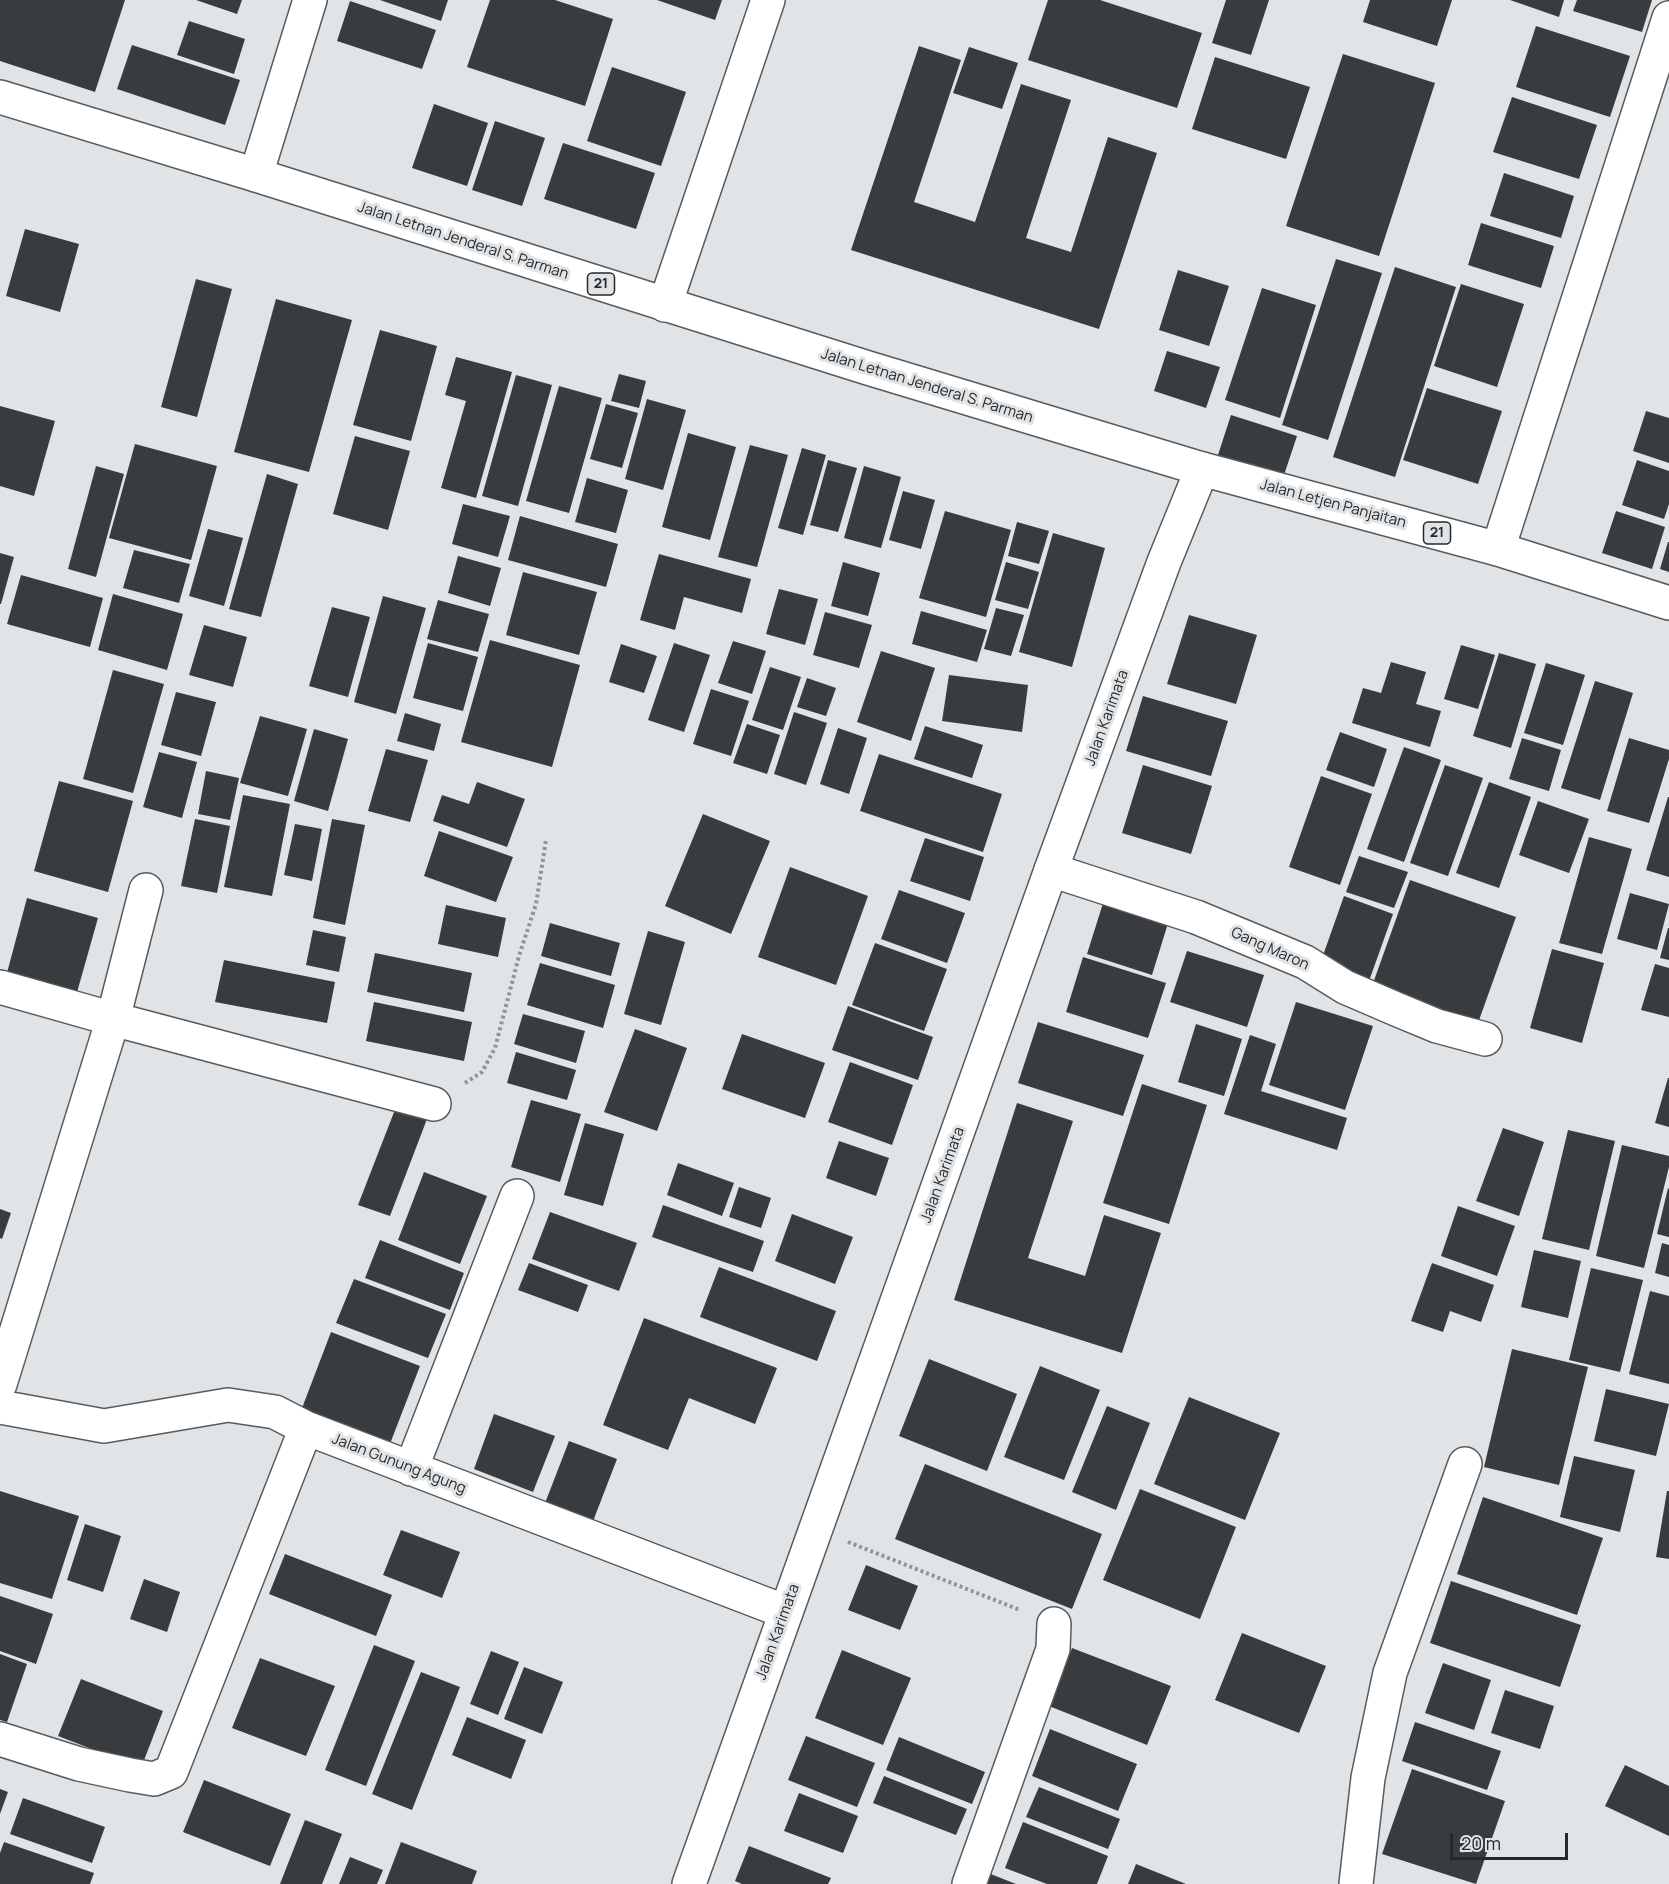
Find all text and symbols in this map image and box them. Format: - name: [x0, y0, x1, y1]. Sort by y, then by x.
- street label: Jalan Letnan Jenderal S. Parman: [355, 198, 571, 284]
- road number: 21: [588, 273, 614, 295]
- street label: Jalan Letnan Jenderal S. Parman: [819, 345, 1035, 427]
- street label: Jalan Letjen Panjaitan: [1258, 476, 1408, 532]
- road number: 21: [1424, 522, 1450, 544]
- street label: Jalan Karimata: [1081, 668, 1133, 768]
- street label: Gang Maron: [1228, 924, 1312, 974]
- street label: Jalan Karimata: [917, 1125, 969, 1225]
- street label: Jalan Gunung Agung: [329, 1430, 469, 1498]
- street label: Jalan Karimata: [752, 1582, 804, 1682]
- scale bar: [1453, 1821, 1572, 1859]
- text: 20 m: [1461, 1831, 1501, 1855]

